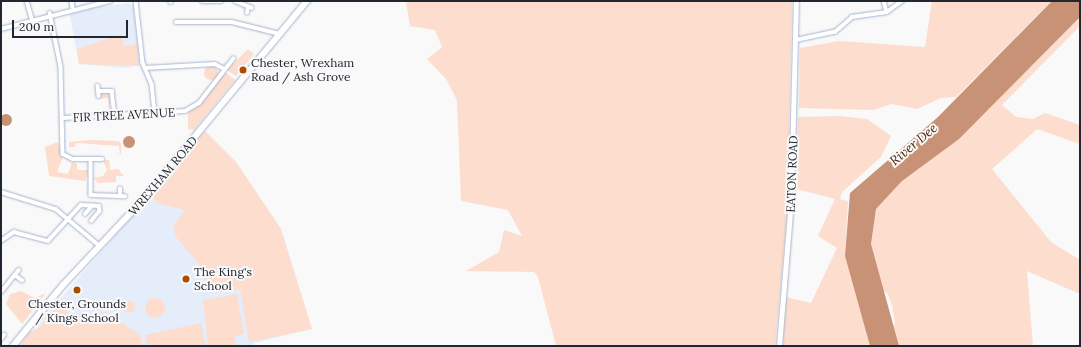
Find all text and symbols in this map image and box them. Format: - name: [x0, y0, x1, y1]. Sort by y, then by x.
- scale bar: [14, 12, 130, 38]
- text: 200 m: [19, 19, 54, 34]
- place label: Chester, Wrexham Road / Ash Grove: [251, 56, 354, 84]
- marker: Chester, Wrexham Road / Ash Grove: [238, 65, 248, 75]
- street label: FIR TREE AVENUE: [72, 105, 176, 125]
- water label: River Dee: [887, 121, 941, 169]
- street label: WREXHAM ROAD: [126, 133, 200, 219]
- street label: EATON ROAD: [783, 135, 801, 213]
- place label: The King's School: [194, 265, 252, 293]
- marker: The King's School: [181, 274, 191, 284]
- marker: Chester, Grounds / Kings School: [72, 285, 82, 295]
- place label: Chester, Grounds / Kings School: [28, 297, 126, 325]

